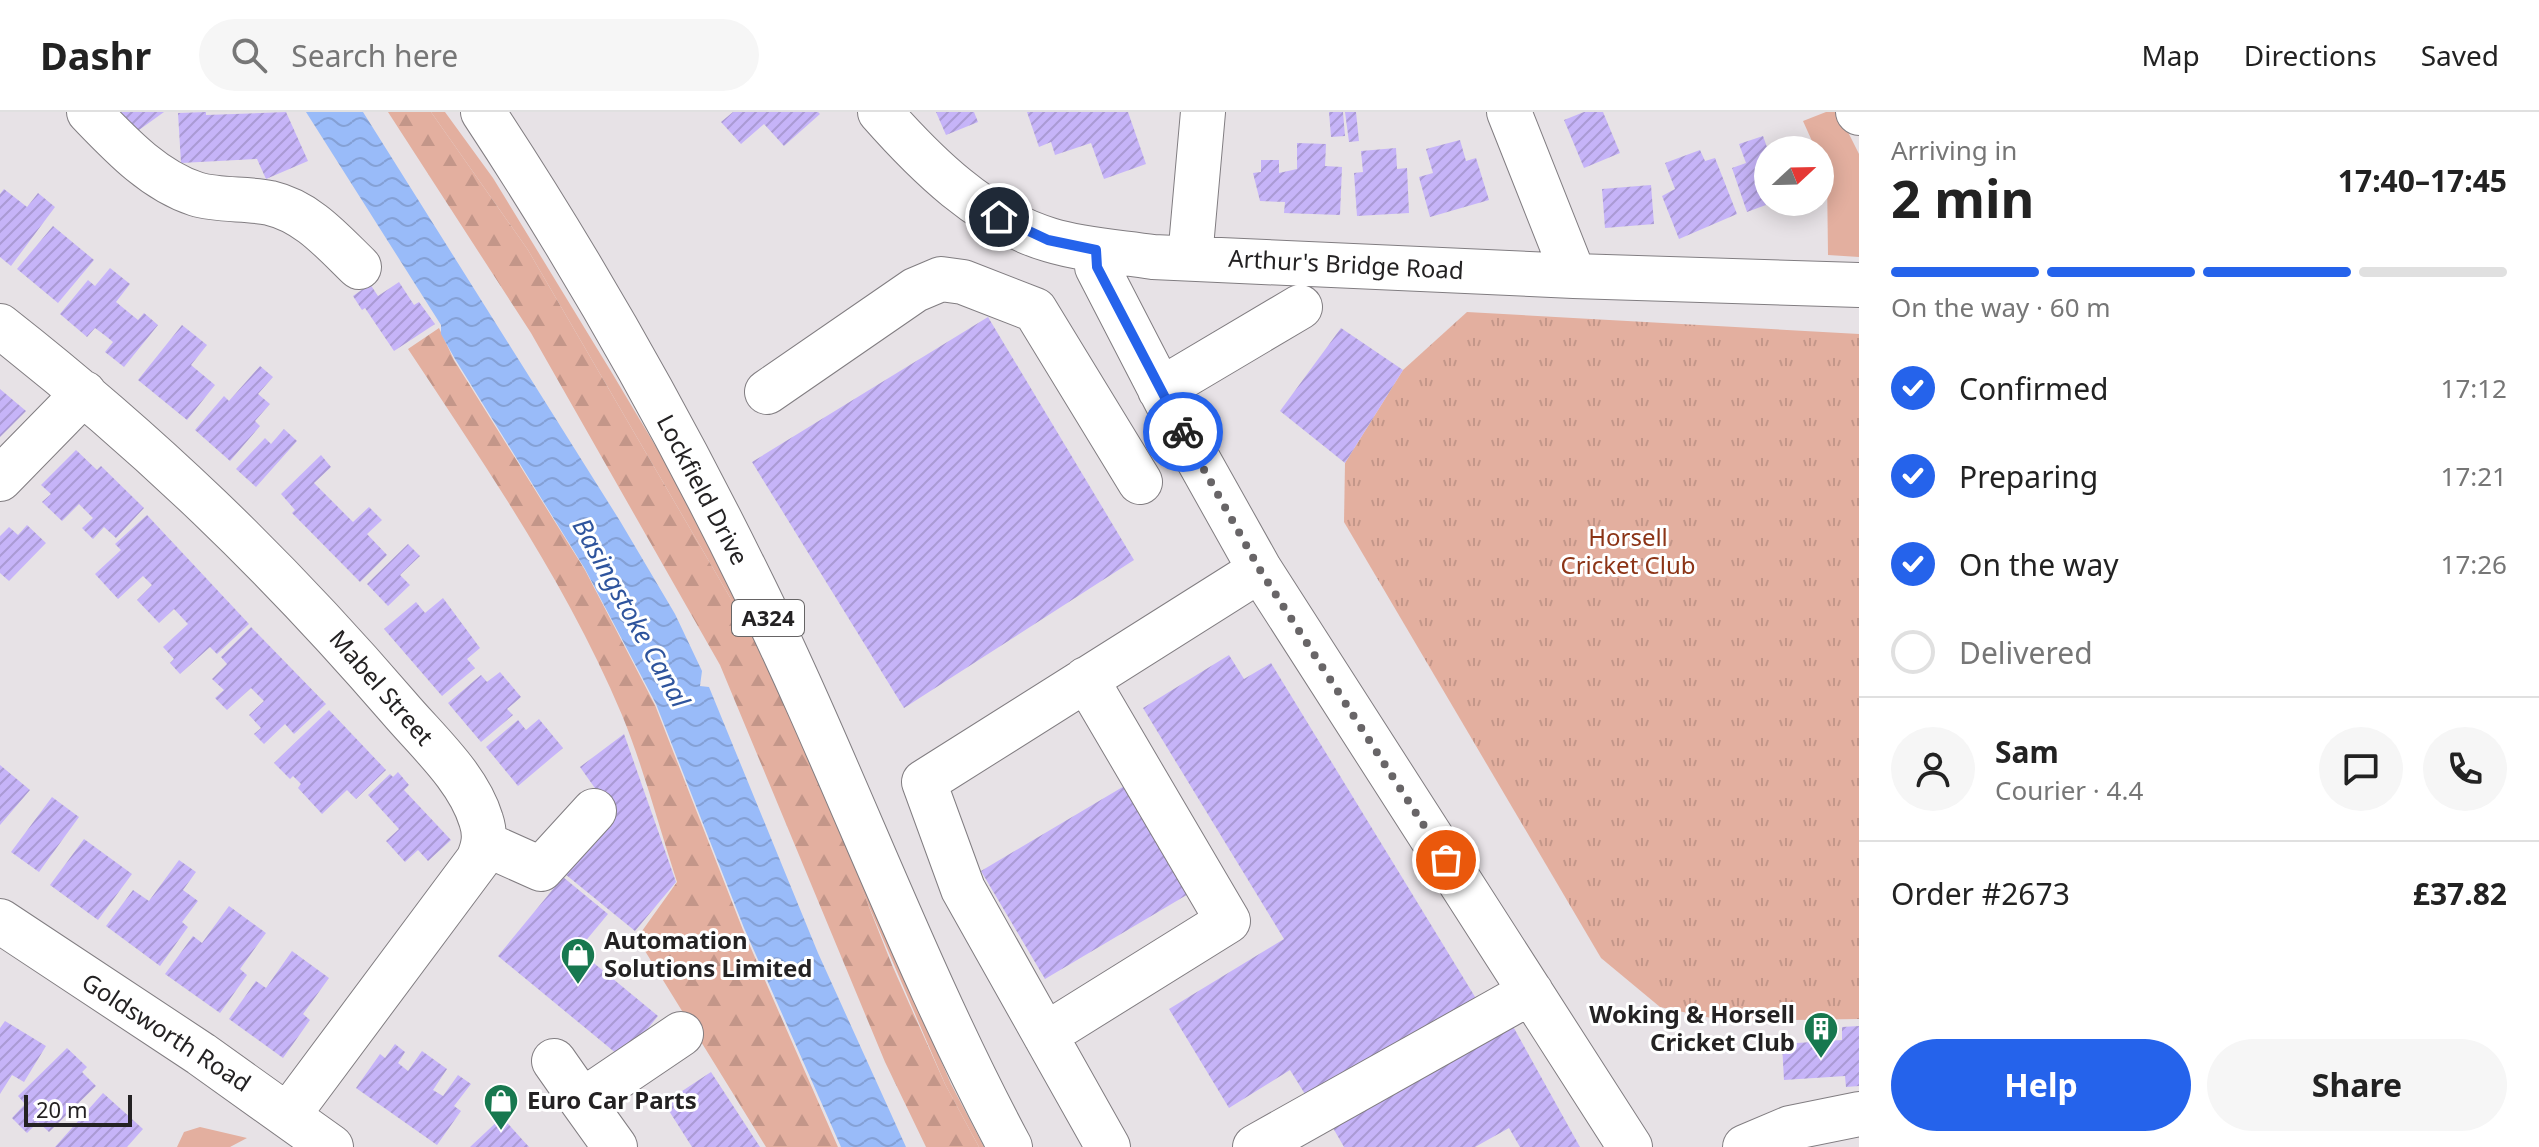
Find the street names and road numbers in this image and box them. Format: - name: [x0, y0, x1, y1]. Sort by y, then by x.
- street label: Arthur's Bridge Road: [1228, 241, 1465, 286]
- street label: Lockfield Drive: [650, 408, 757, 570]
- road number: A324: [732, 600, 804, 636]
- street label: Mabel Street: [323, 622, 442, 752]
- street label: Goldsworth Road: [76, 965, 258, 1099]

